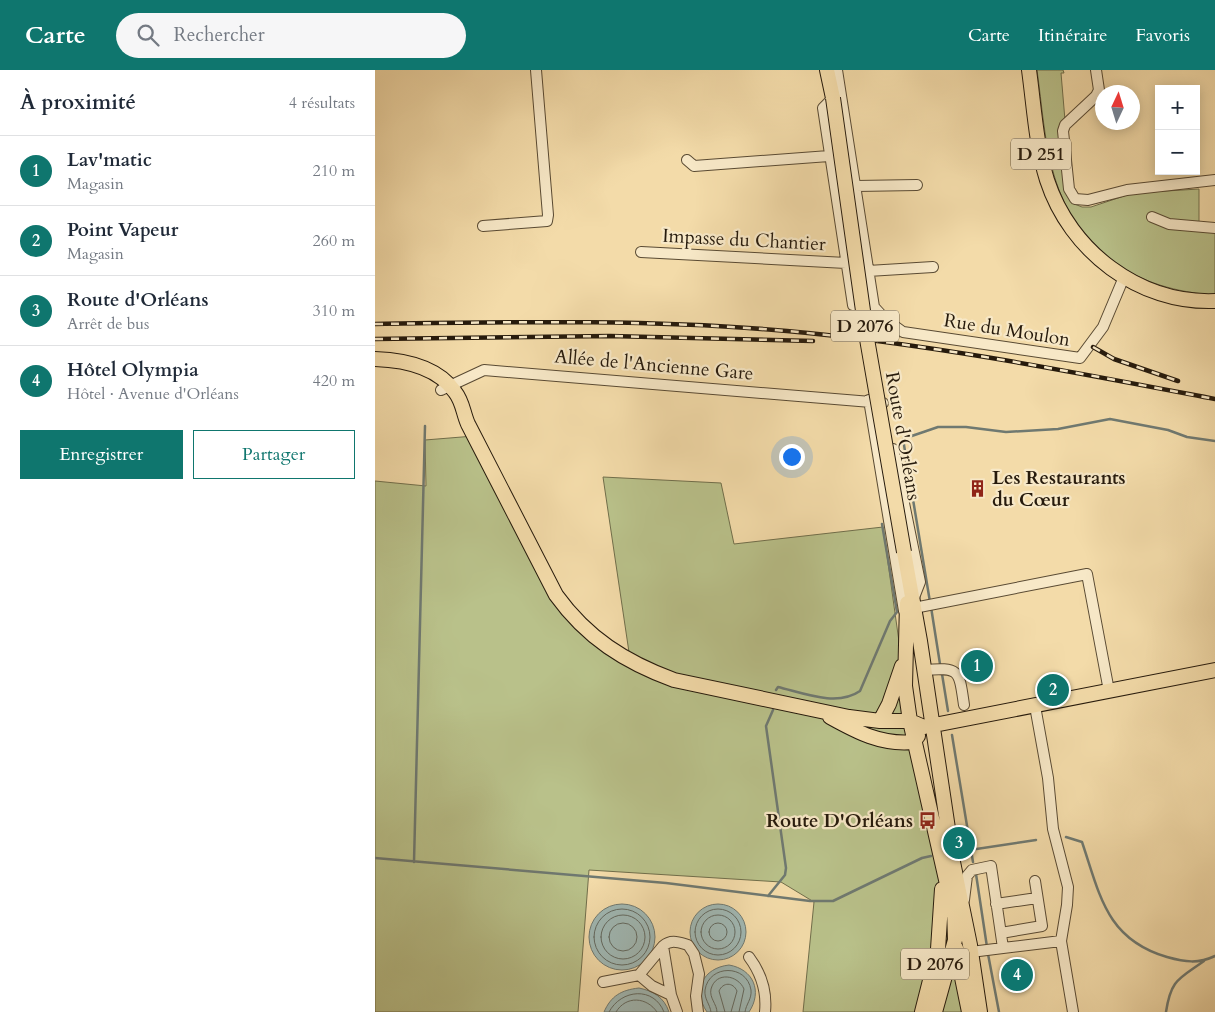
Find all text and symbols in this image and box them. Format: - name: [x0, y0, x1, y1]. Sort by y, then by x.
- search box: [116, 13, 466, 58]
- text: Carte: [25, 19, 86, 52]
- icon: search: [134, 21, 162, 49]
- text: Rechercher: [174, 22, 265, 48]
- text: Carte: [968, 23, 1010, 48]
- text: Itinéraire: [1038, 23, 1107, 48]
- text: Favoris: [1135, 23, 1190, 48]
- north arrow: [1095, 85, 1140, 130]
- map controls: [1155, 85, 1200, 175]
- button: +: [1155, 85, 1200, 130]
- text: À proximité: [20, 88, 136, 117]
- text: 4 résultats: [289, 92, 355, 114]
- button: −: [1155, 130, 1200, 175]
- road number: D 251: [1011, 138, 1071, 170]
- text: Lav'matic: [67, 147, 152, 173]
- text: 1: [32, 160, 40, 182]
- text: 210 m: [313, 160, 355, 182]
- text: Magasin: [67, 173, 124, 195]
- text: Point Vapeur: [67, 217, 178, 243]
- street label: Impasse du Chantier: [662, 223, 827, 257]
- text: 2: [32, 230, 40, 252]
- text: 260 m: [313, 230, 355, 252]
- text: Magasin: [67, 243, 124, 265]
- text: Route d'Orléans: [67, 287, 208, 313]
- text: 3: [32, 300, 40, 322]
- text: 310 m: [313, 300, 355, 322]
- street label: Rue du Moulon: [942, 307, 1072, 353]
- road number: D 2076: [831, 310, 899, 342]
- text: Arrêt de bus: [67, 313, 149, 335]
- street label: Allée de l'Ancienne Gare: [553, 343, 755, 387]
- text: Hôtel Olympia: [67, 357, 199, 383]
- text: 4: [32, 370, 40, 392]
- text: 420 m: [313, 370, 355, 392]
- street label: Route d'Orléans: [879, 370, 927, 502]
- text: Hôtel · Avenue d'Orléans: [67, 383, 239, 405]
- button: Enregistrer: [20, 430, 183, 479]
- button: Partager: [193, 430, 355, 479]
- your location: [779, 444, 805, 470]
- place label: Les Restaurants du Cœur: [992, 465, 1126, 513]
- building icon: Les Restaurants du Cœur: [968, 479, 988, 499]
- pin: 1: [961, 647, 993, 685]
- pin: 2: [1037, 671, 1069, 709]
- place label: Route D'Orléans: [766, 808, 913, 834]
- bus stop icon: Route D'Orléans: [917, 811, 937, 831]
- pin: 3: [943, 824, 975, 862]
- road number: D 2076: [901, 949, 969, 980]
- pin: 4: [1001, 956, 1033, 994]

